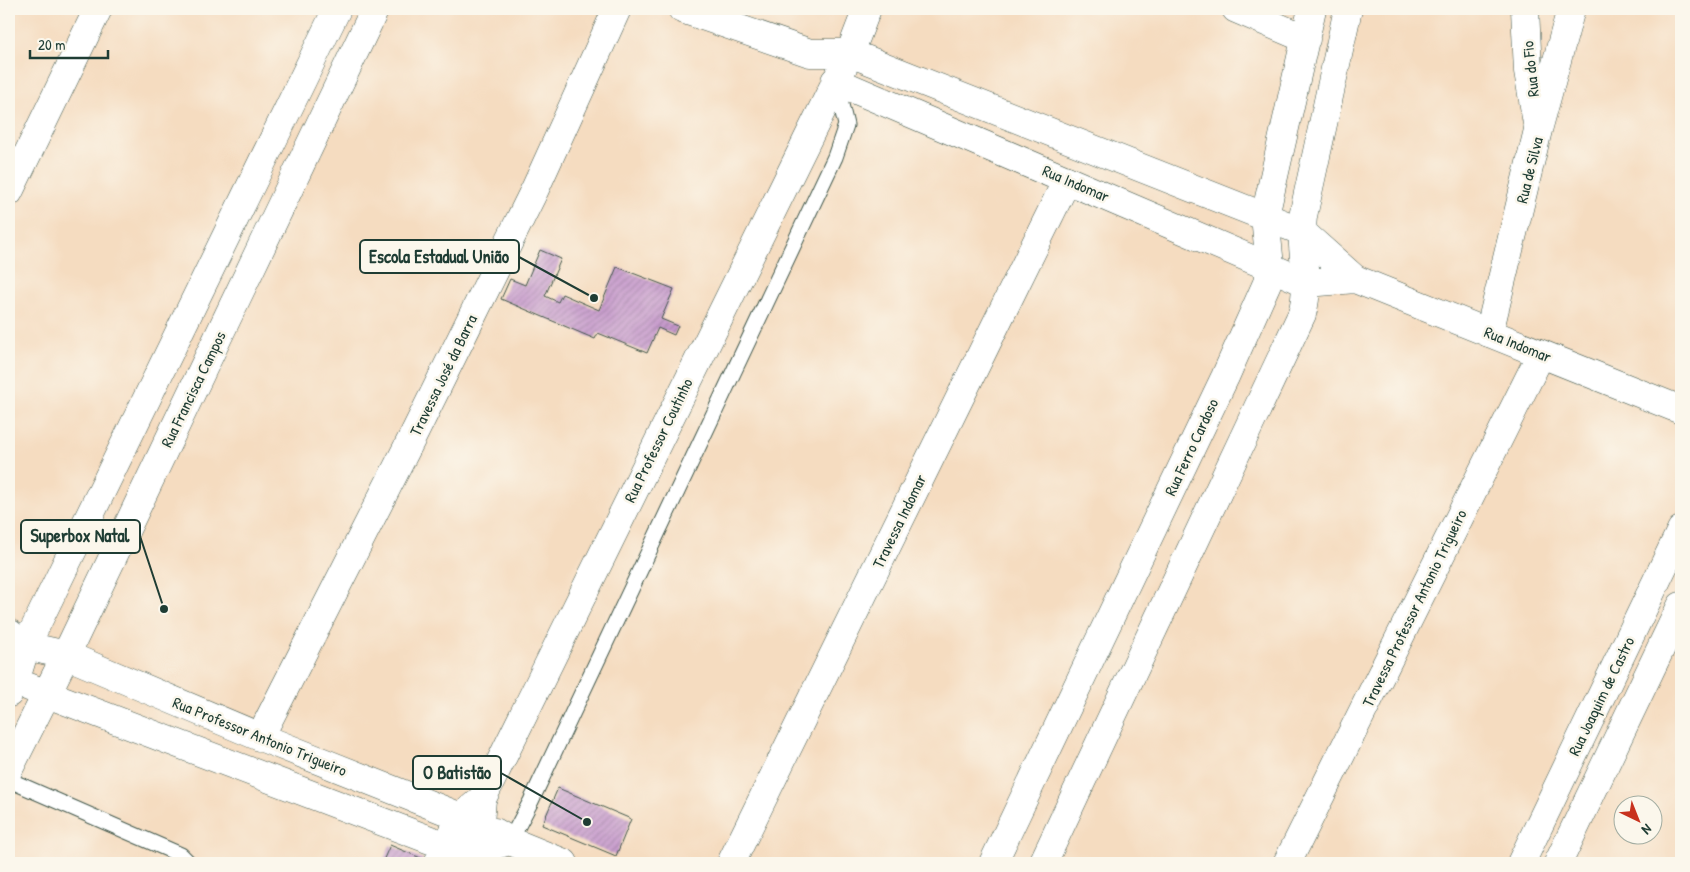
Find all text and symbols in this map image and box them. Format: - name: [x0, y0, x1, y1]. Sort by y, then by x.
- scale bar: [30, 28, 108, 60]
- text: 20 m: [38, 34, 65, 55]
- street label: Rua do Fio: [1516, 39, 1544, 98]
- street label: Rua de Silva: [1510, 134, 1548, 206]
- street label: Rua Indomar: [1039, 159, 1113, 207]
- callout: Escola Estadual União: [360, 240, 519, 273]
- text: Escola Estadual União: [369, 244, 510, 269]
- street label: Travessa José da Barra: [404, 311, 482, 439]
- street label: Rua Indomar: [1481, 321, 1555, 367]
- street label: Rua Francisca Campos: [155, 327, 231, 451]
- street label: Rua Professor Coutinho: [618, 374, 698, 506]
- street label: Rua Ferro Cardoso: [1159, 394, 1223, 499]
- street label: Travessa Indomar: [867, 470, 931, 572]
- street label: Travessa Professor Antonio Trigueiro: [1356, 505, 1472, 710]
- callout: Superbox Natal: [21, 520, 140, 553]
- text: Superbox Natal: [31, 523, 131, 549]
- street label: Rua Joaquim de Castro: [1563, 632, 1640, 759]
- street label: Rua Professor Antonio Trigueiro: [170, 691, 351, 781]
- callout: O Batistão: [413, 756, 501, 789]
- text: O Batistão: [423, 760, 492, 785]
- north arrow: [1612, 794, 1662, 844]
- text: N: [1638, 820, 1656, 840]

